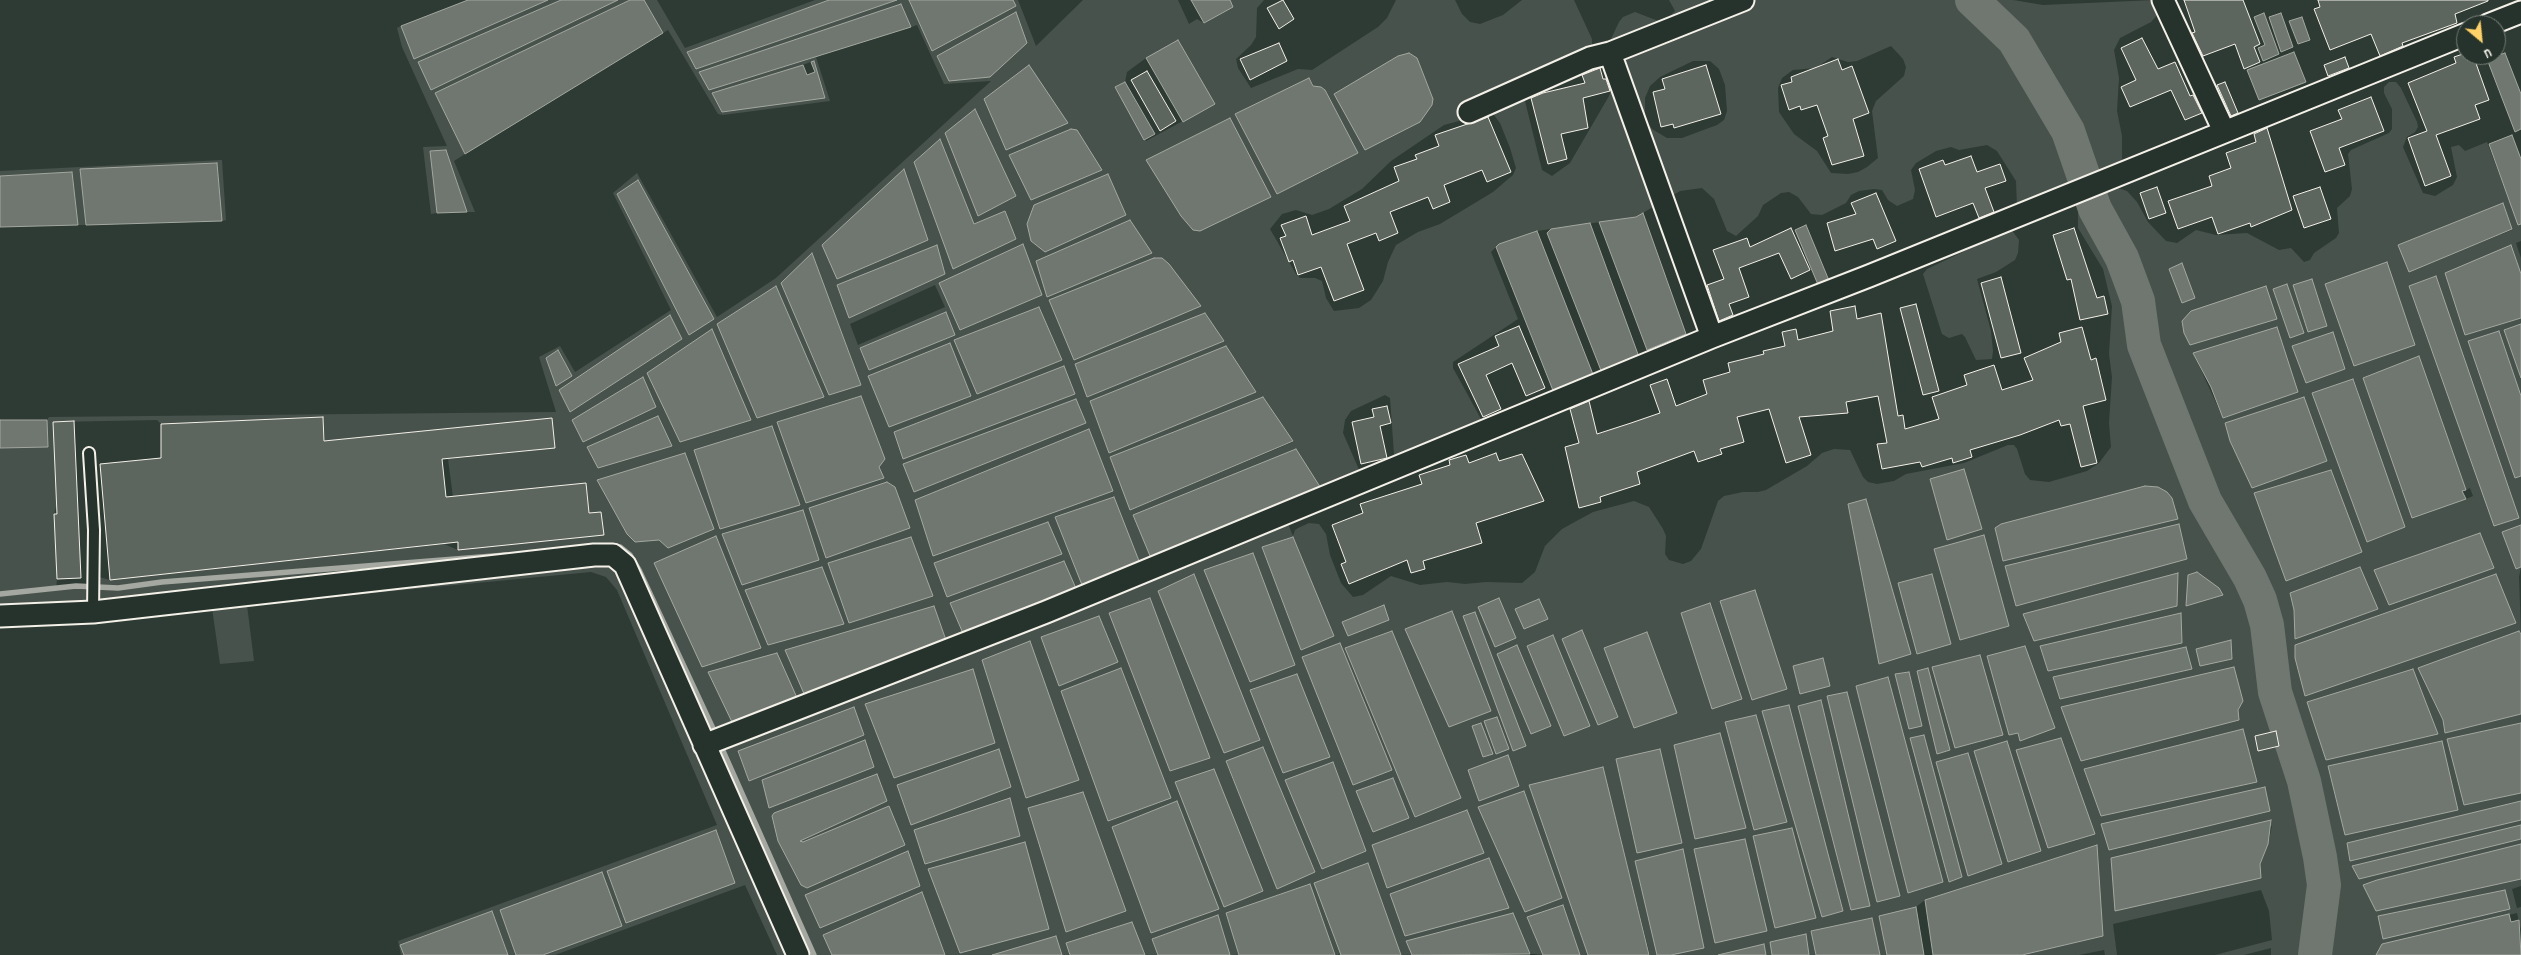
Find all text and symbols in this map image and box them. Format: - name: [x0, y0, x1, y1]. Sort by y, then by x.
- north arrow: [2456, 15, 2506, 65]
- text: U: [2480, 42, 2495, 63]

